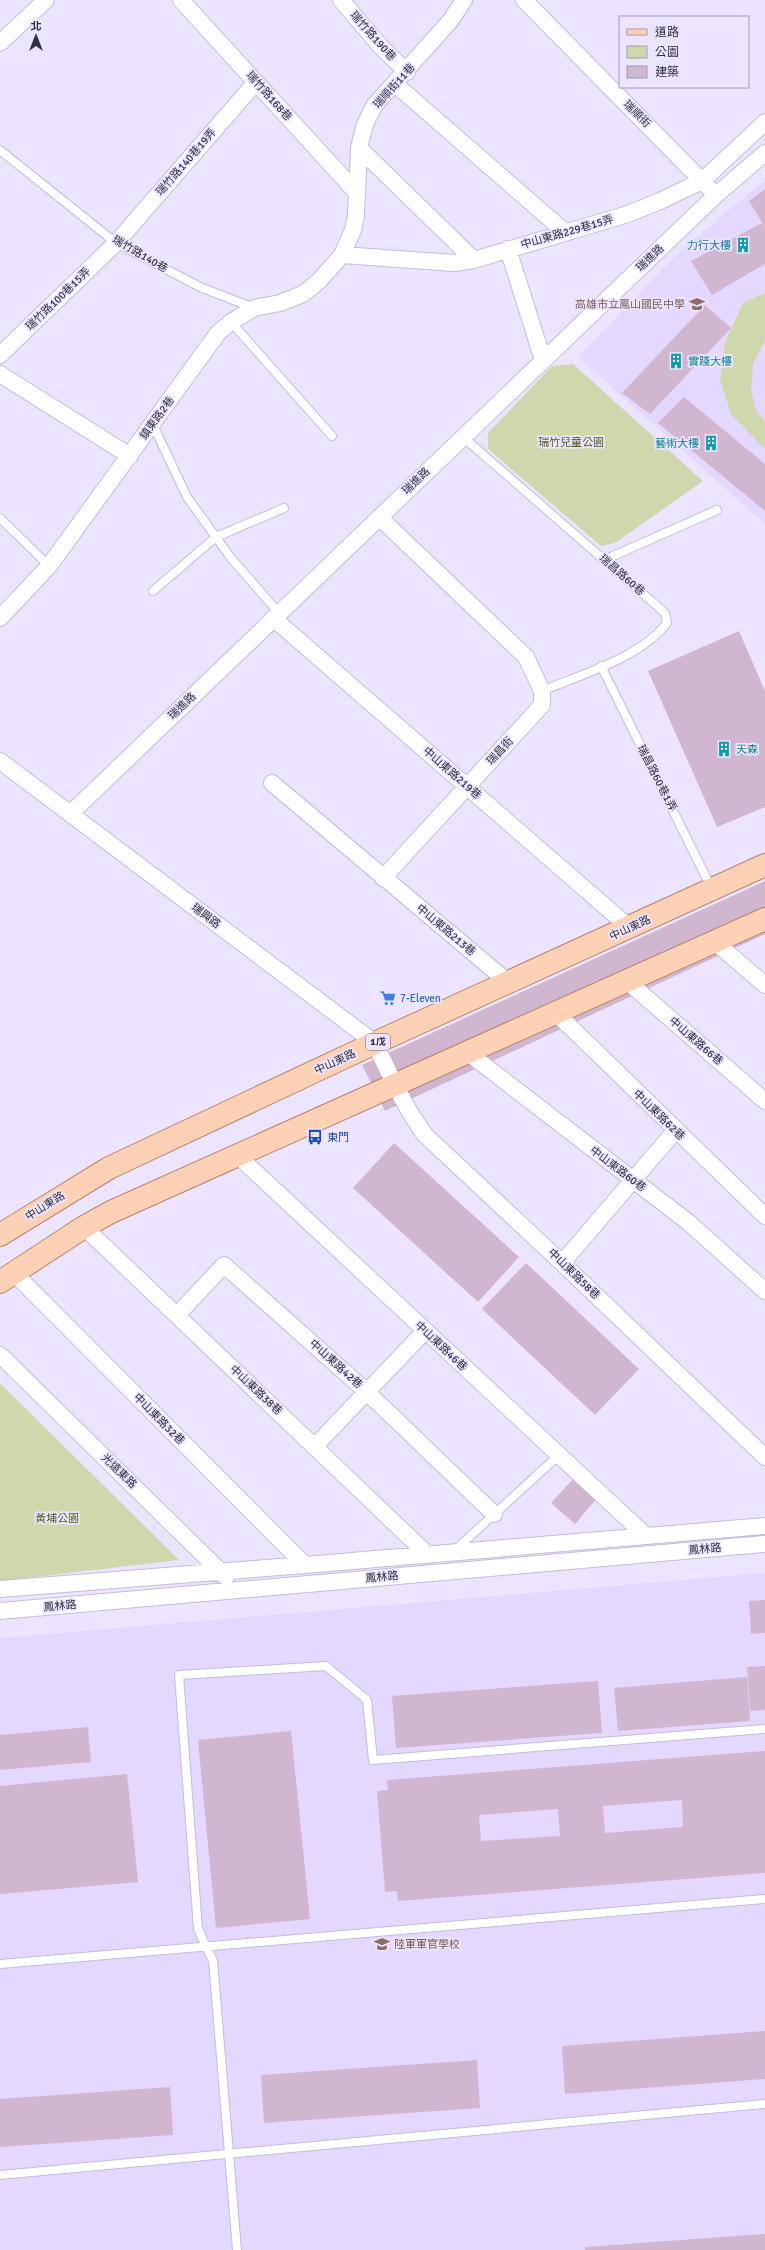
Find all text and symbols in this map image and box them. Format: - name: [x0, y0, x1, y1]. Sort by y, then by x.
- street label: 瑞竹路190巷: [347, 9, 399, 63]
- north arrow: [16, 16, 56, 56]
- legend: [619, 16, 749, 88]
- text: 北: [31, 20, 42, 33]
- text: 道路: [655, 25, 679, 40]
- text: 公園: [655, 45, 679, 60]
- street label: 瑞順街11巷: [370, 61, 418, 111]
- text: 建築: [655, 65, 679, 80]
- street label: 瑞竹路168巷: [243, 69, 295, 123]
- street label: 瑞順街: [621, 98, 653, 130]
- street label: 瑞竹路140巷19弄: [153, 126, 219, 198]
- street label: 中山東路229巷15弄: [519, 213, 615, 251]
- street label: 瑞竹路140巷: [110, 233, 170, 275]
- building icon: 力行大樓: [734, 236, 752, 254]
- place label: 力行大樓: [687, 239, 731, 252]
- street label: 瑞進路: [634, 242, 666, 274]
- street label: 瑞竹路100巷15弄: [23, 265, 93, 333]
- school or university icon: 高雄市立鳳山國民中學: [688, 295, 706, 313]
- place label: 高雄市立鳳山國民中學: [575, 298, 685, 311]
- building icon: 實踐大樓: [667, 352, 685, 370]
- place label: 實踐大樓: [688, 355, 732, 368]
- street label: 鎮東路2巷: [137, 394, 177, 442]
- building icon: 藝術大樓: [702, 434, 720, 452]
- park label: 瑞竹兒童公園: [538, 436, 604, 449]
- place label: 藝術大樓: [655, 437, 699, 450]
- street label: 瑞進路: [400, 465, 432, 497]
- street label: 瑞昌路60巷: [597, 552, 647, 598]
- street label: 瑞進路: [166, 690, 198, 722]
- street label: 瑞昌街: [484, 734, 516, 768]
- building icon: 天森: [715, 740, 733, 758]
- street label: 瑞昌路60巷1弄: [635, 743, 679, 813]
- place label: 天森: [736, 743, 758, 756]
- street label: 中山東路219巷: [420, 744, 484, 802]
- street label: 瑞興路: [189, 901, 223, 931]
- street label: 中山東路213巷: [414, 902, 478, 958]
- street label: 中山東路: [607, 913, 653, 943]
- supermarket icon: 7-Eleven: [379, 989, 397, 1007]
- place label: 7-Eleven: [400, 992, 441, 1005]
- street label: 中山東路66巷: [666, 1014, 726, 1068]
- road number: 1戊: [366, 1034, 390, 1050]
- street label: 中山東路: [312, 1047, 358, 1077]
- street label: 中山東路62巷: [630, 1087, 688, 1143]
- bus stop icon: 東門: [306, 1128, 324, 1146]
- place label: 東門: [327, 1131, 349, 1144]
- street label: 中山東路60巷: [587, 1144, 649, 1194]
- street label: 中山東路: [23, 1189, 67, 1223]
- street label: 中山東路58巷: [545, 1246, 603, 1302]
- street label: 中山東路46巷: [412, 1318, 470, 1374]
- street label: 中山東路42巷: [307, 1337, 365, 1391]
- street label: 中山東路38巷: [227, 1362, 285, 1418]
- street label: 中山東路32巷: [131, 1391, 187, 1447]
- street label: 光遠東路: [99, 1451, 139, 1491]
- park label: 黃埔公園: [35, 1512, 79, 1525]
- street label: 鳳林路: [688, 1541, 722, 1557]
- street label: 鳳林路: [365, 1569, 399, 1585]
- street label: 鳳林路: [43, 1598, 77, 1614]
- school or university icon: 陸軍軍官學校: [373, 1935, 391, 1953]
- place label: 陸軍軍官學校: [394, 1938, 460, 1951]

